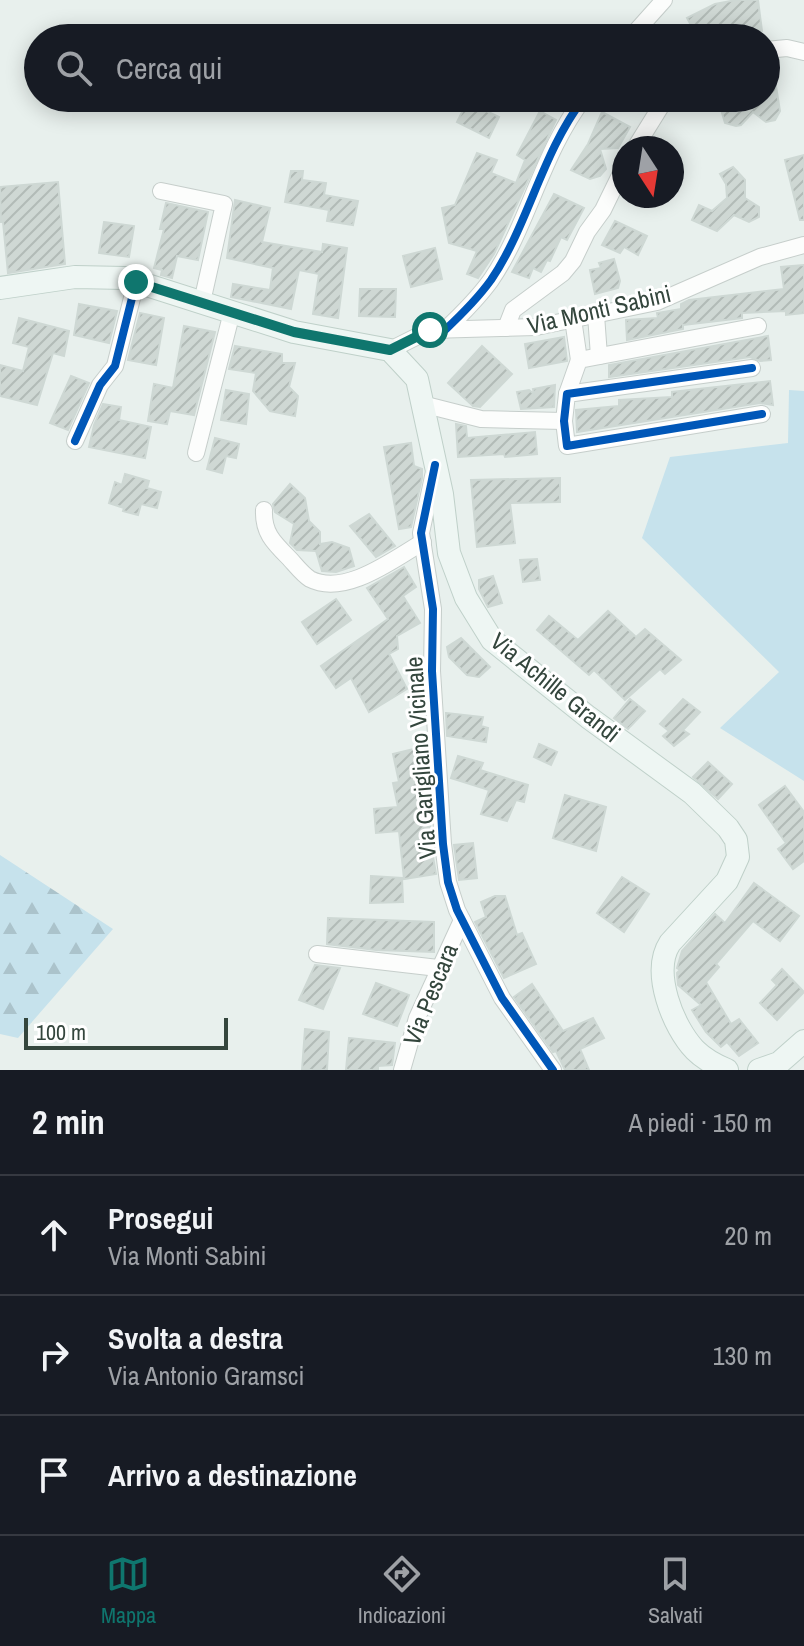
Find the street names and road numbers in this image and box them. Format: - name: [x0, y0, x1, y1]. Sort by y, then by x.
- street label: Via Monti Sabini: [524, 277, 674, 341]
- street label: Via Achille Grandi: [484, 625, 628, 749]
- street label: Via Garigliano Vicinale: [397, 656, 443, 860]
- street label: Via Pescara: [395, 938, 465, 1050]

